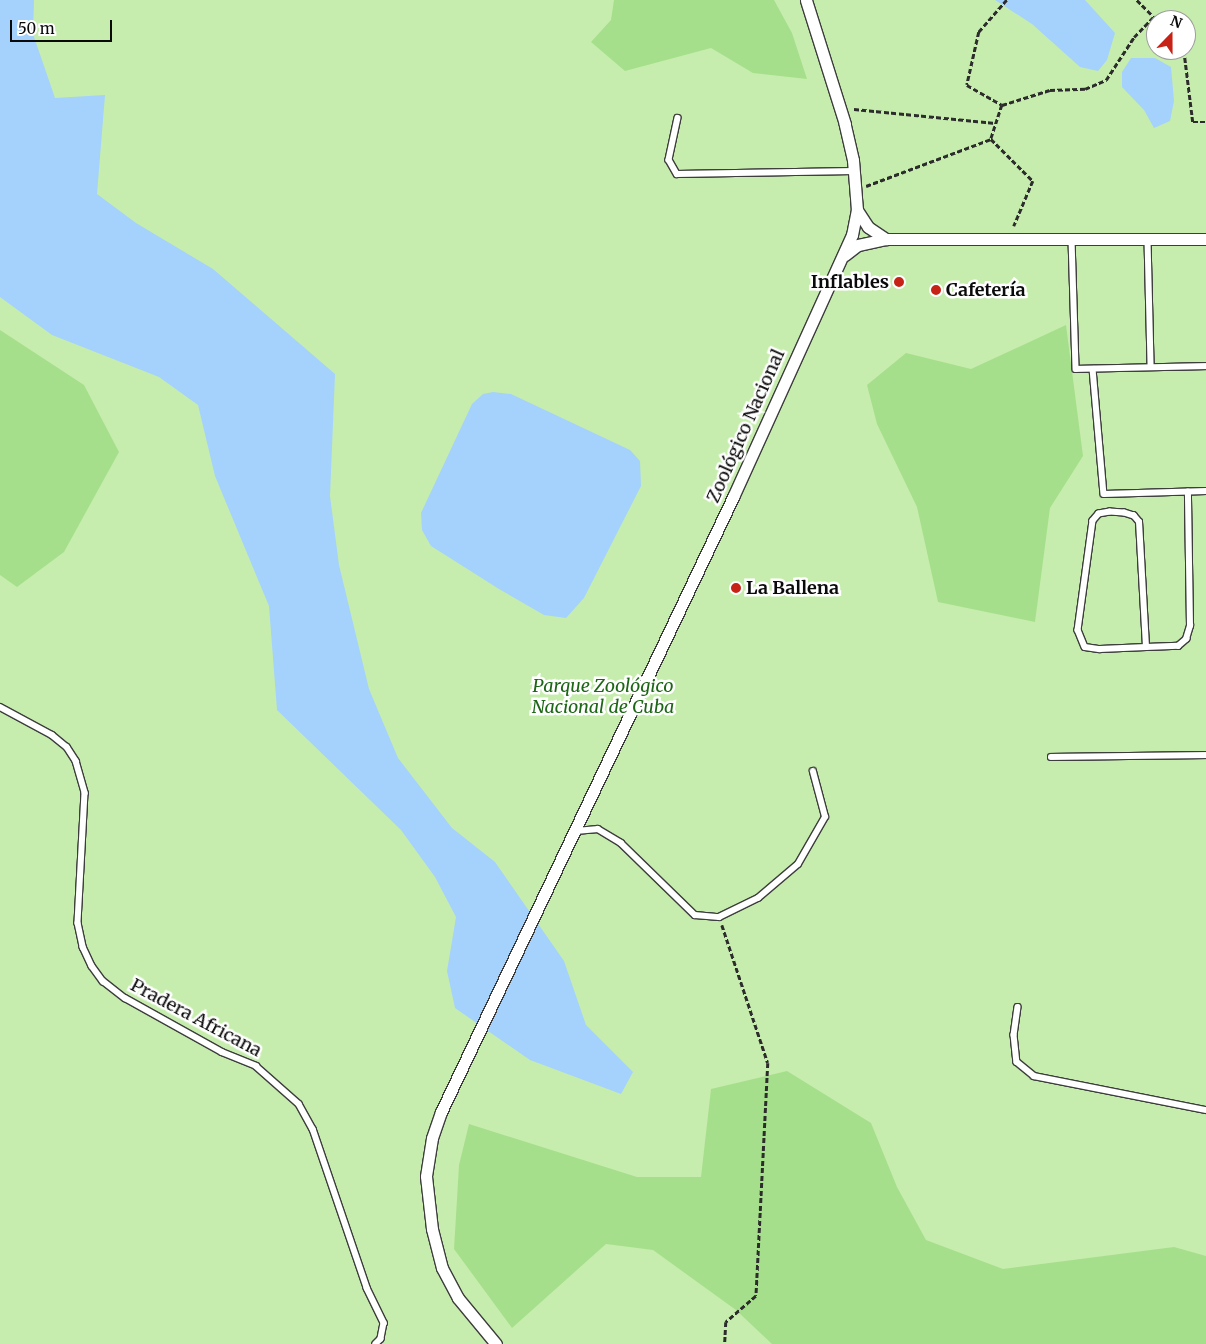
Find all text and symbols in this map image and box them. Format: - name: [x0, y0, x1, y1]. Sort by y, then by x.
- scale bar: [12, 10, 115, 42]
- north arrow: [1146, 10, 1196, 60]
- text: N: [1168, 12, 1185, 32]
- text: 50 m: [18, 19, 55, 38]
- place label: Inflables: [811, 271, 889, 293]
- marker: Inflables: [893, 276, 905, 288]
- place label: Cafetería: [946, 279, 1026, 301]
- marker: Cafetería: [930, 284, 942, 296]
- street label: Zoológico Nacional: [702, 346, 790, 506]
- place label: La Ballena: [746, 577, 839, 599]
- marker: La Ballena: [730, 582, 742, 594]
- park label: Parque Zoológico Nacional de Cuba: [532, 676, 674, 719]
- street label: Pradera Africana: [127, 974, 265, 1062]

